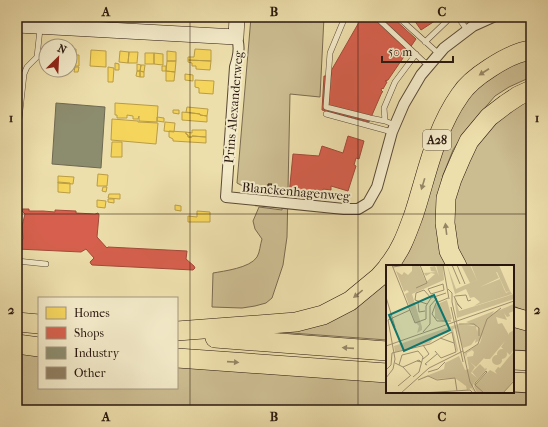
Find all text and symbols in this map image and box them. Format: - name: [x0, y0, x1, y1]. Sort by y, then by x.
- text: A: [101, 4, 111, 19]
- text: B: [270, 4, 279, 19]
- text: C: [438, 4, 447, 19]
- north arrow: [38, 38, 78, 78]
- scale bar: [382, 38, 453, 64]
- text: N: [55, 42, 69, 57]
- text: 50 m: [388, 45, 412, 59]
- street label: Prins Alexanderweg: [221, 49, 246, 164]
- one-way arrow: [479, 68, 489, 76]
- text: 1: [9, 110, 14, 125]
- text: 1: [535, 110, 540, 125]
- road number: A28: [423, 130, 451, 150]
- one-way arrow: [420, 178, 426, 190]
- street label: Blanckenhagenweg: [241, 179, 352, 204]
- one-way arrow: [443, 223, 449, 235]
- inset map: [386, 265, 514, 393]
- one-way arrow: [353, 289, 364, 298]
- legend: [38, 297, 178, 389]
- text: 2: [8, 302, 15, 317]
- text: 2: [534, 302, 541, 317]
- text: Homes: [74, 306, 110, 320]
- text: Shops: [74, 326, 104, 340]
- one-way arrow: [342, 344, 354, 351]
- text: Industry: [74, 346, 120, 360]
- one-way arrow: [227, 359, 239, 366]
- text: Other: [74, 366, 106, 380]
- text: A: [101, 409, 111, 424]
- text: B: [270, 409, 279, 424]
- text: C: [438, 409, 447, 424]

